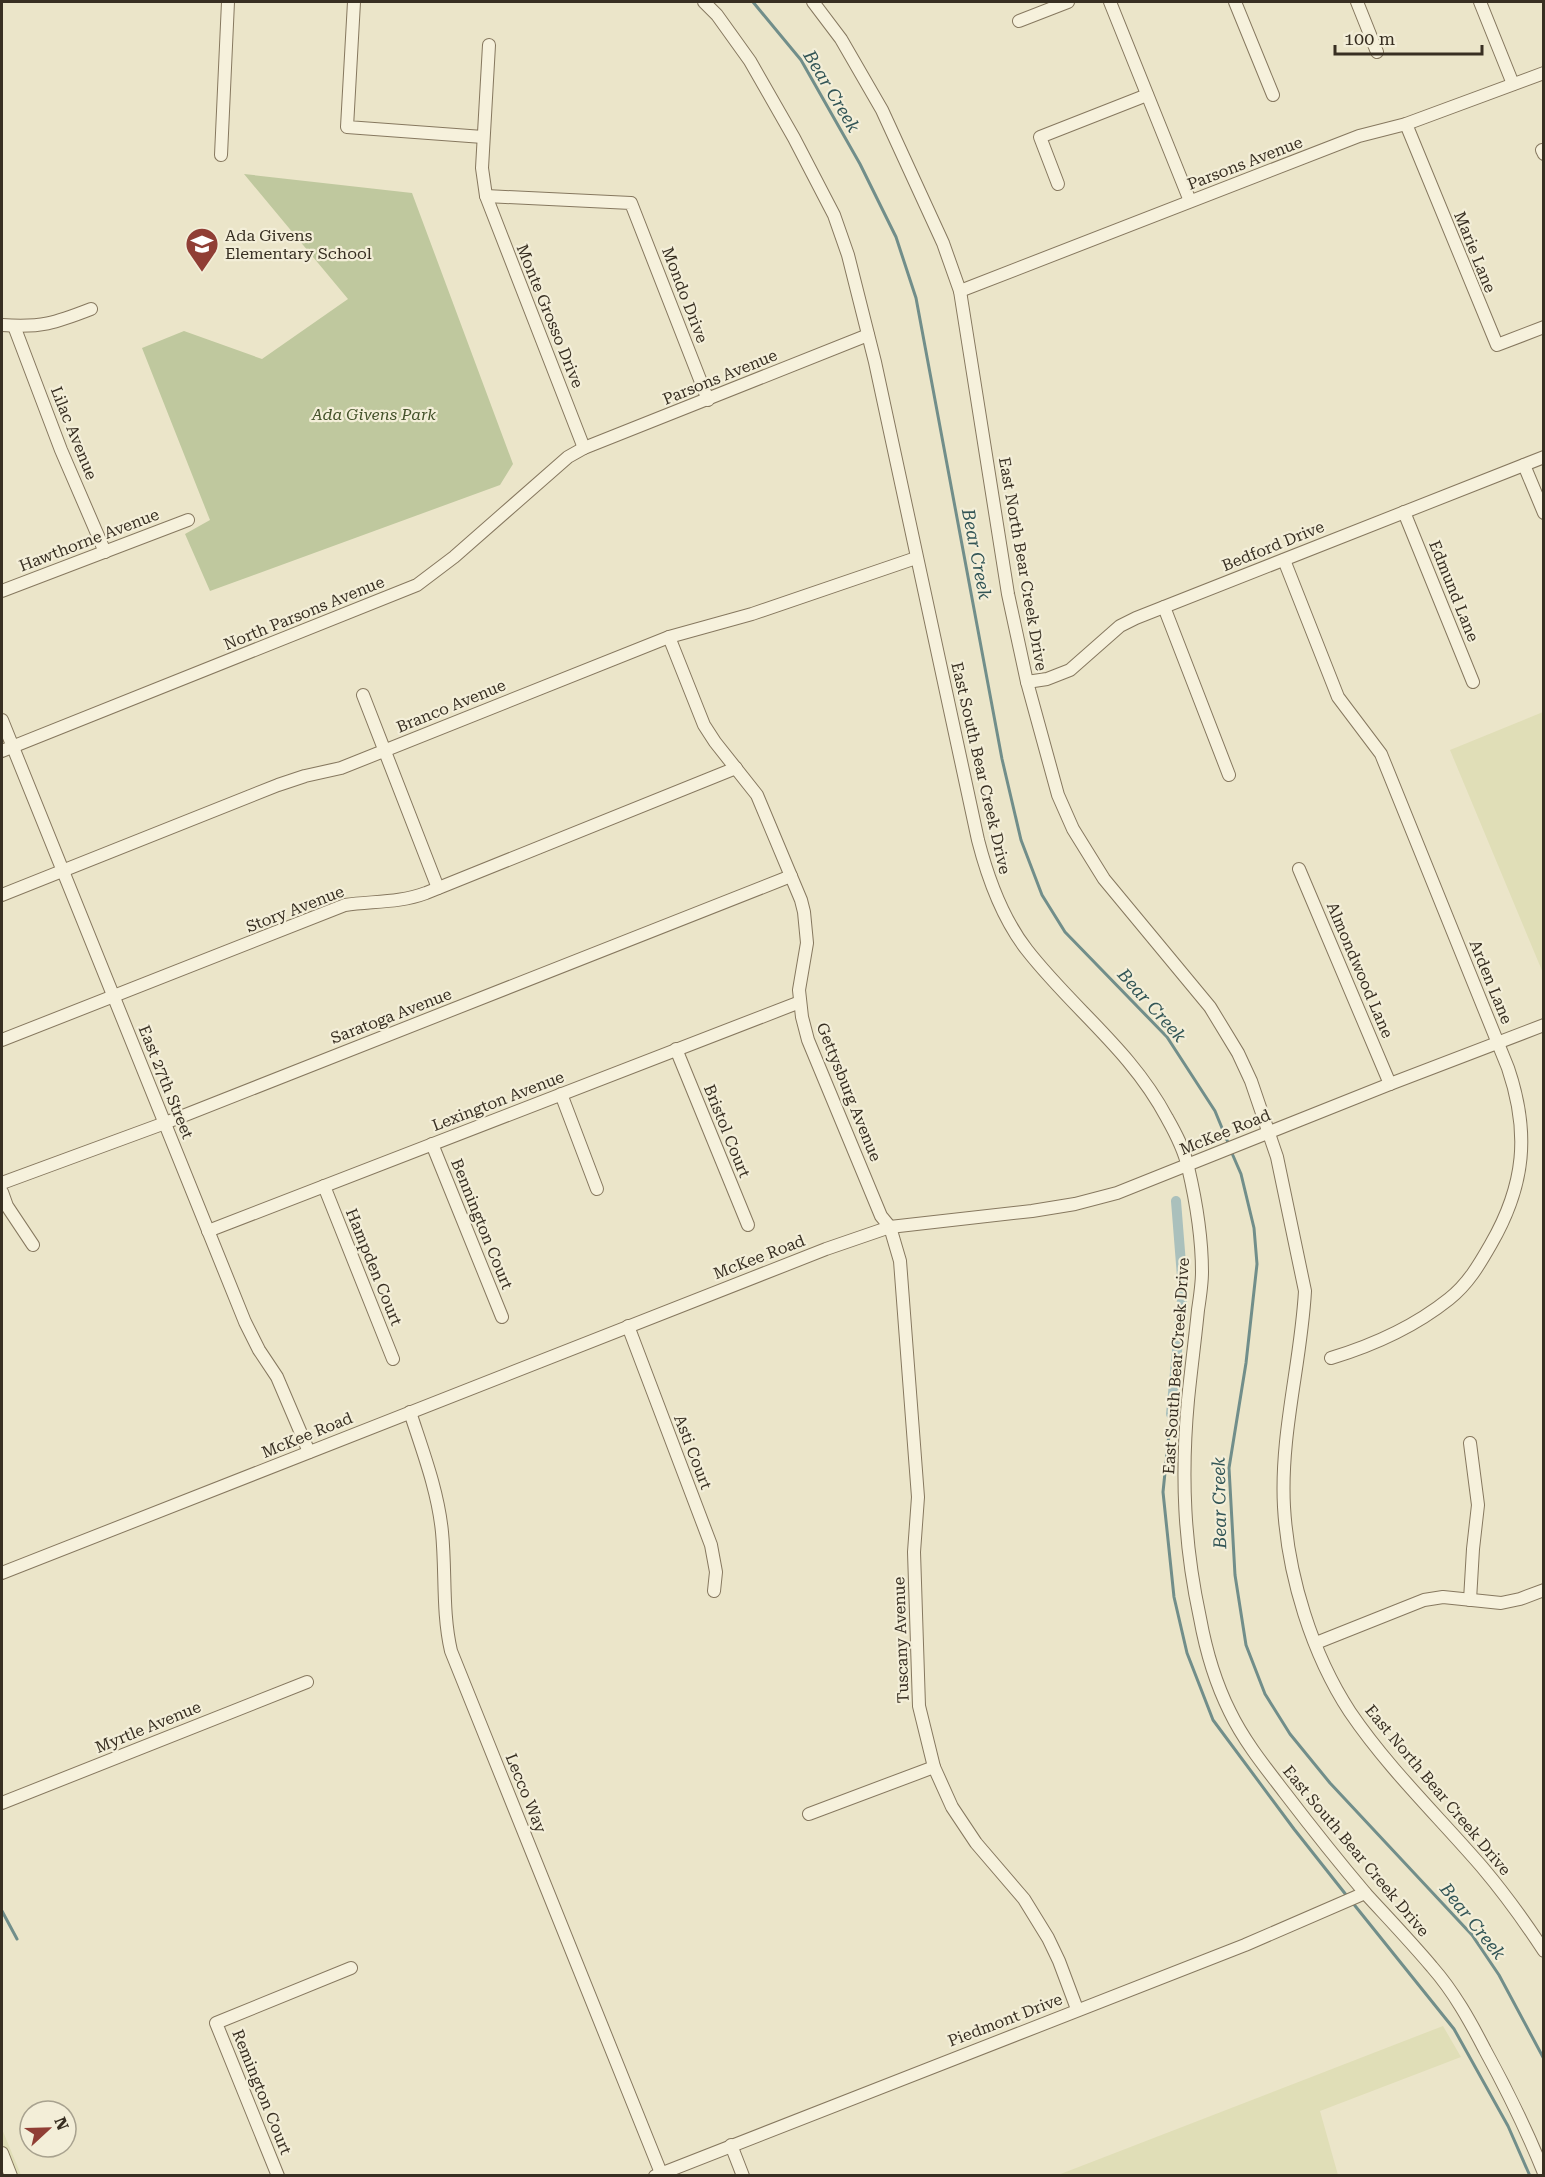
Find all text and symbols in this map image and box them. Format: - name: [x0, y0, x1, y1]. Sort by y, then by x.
- scale bar: [1335, 18, 1482, 56]
- text: 100 m: [1344, 28, 1395, 49]
- water label: Bear Creek: [799, 45, 865, 136]
- street label: Parsons Avenue: [1185, 132, 1305, 194]
- street label: Marie Lane: [1450, 209, 1500, 296]
- school or university icon: Ada Givens Elementary School: [184, 226, 220, 273]
- place label: Ada Givens Elementary School: [225, 226, 372, 263]
- street label: Monte Grosso Drive: [512, 241, 588, 391]
- street label: Mondo Drive: [658, 244, 712, 346]
- street label: Parsons Avenue: [660, 345, 780, 409]
- street label: Lilac Avenue: [47, 384, 101, 483]
- park label: Ada Givens Park: [311, 405, 436, 424]
- street label: East North Bear Creek Drive: [995, 456, 1051, 672]
- street label: Hawthorne Avenue: [16, 504, 162, 575]
- water label: Bear Creek: [958, 506, 996, 601]
- street label: Bedford Drive: [1219, 517, 1327, 575]
- street label: Edmund Lane: [1425, 538, 1483, 645]
- street label: North Parsons Avenue: [221, 572, 387, 654]
- street label: East South Bear Creek Drive: [947, 660, 1015, 876]
- street label: Branco Avenue: [394, 675, 509, 737]
- street label: Story Avenue: [243, 882, 347, 936]
- street label: Almondwood Lane: [1323, 899, 1397, 1041]
- street label: Arden Lane: [1466, 937, 1517, 1027]
- water label: Bear Creek: [1113, 963, 1191, 1046]
- street label: Saratoga Avenue: [328, 984, 454, 1048]
- street label: Gettysburg Avenue: [813, 1020, 886, 1164]
- street label: East 27th Street: [135, 1022, 197, 1142]
- street label: Lexington Avenue: [429, 1067, 567, 1135]
- street label: Bristol Court: [700, 1082, 754, 1180]
- street label: McKee Road: [1177, 1105, 1273, 1159]
- street label: Bennington Court: [447, 1156, 517, 1292]
- street label: Hampden Court: [342, 1206, 406, 1328]
- street label: McKee Road: [711, 1231, 807, 1283]
- street label: East South Bear Creek Drive: [1159, 1257, 1193, 1475]
- street label: McKee Road: [259, 1408, 355, 1462]
- street label: Asti Court: [670, 1412, 716, 1492]
- water label: Bear Creek: [1208, 1457, 1230, 1550]
- street label: Tuscany Avenue: [889, 1576, 913, 1704]
- street label: Myrtle Avenue: [92, 1697, 204, 1757]
- street label: East North Bear Creek Drive: [1361, 1701, 1515, 1879]
- street label: Lecco Way: [501, 1751, 551, 1836]
- street label: East South Bear Creek Drive: [1279, 1762, 1433, 1940]
- water label: Bear Creek: [1435, 1878, 1510, 1964]
- street label: Piedmont Drive: [945, 1989, 1065, 2051]
- street label: Remington Court: [228, 2027, 296, 2157]
- north arrow: [18, 2099, 78, 2159]
- text: N: [50, 2114, 73, 2133]

